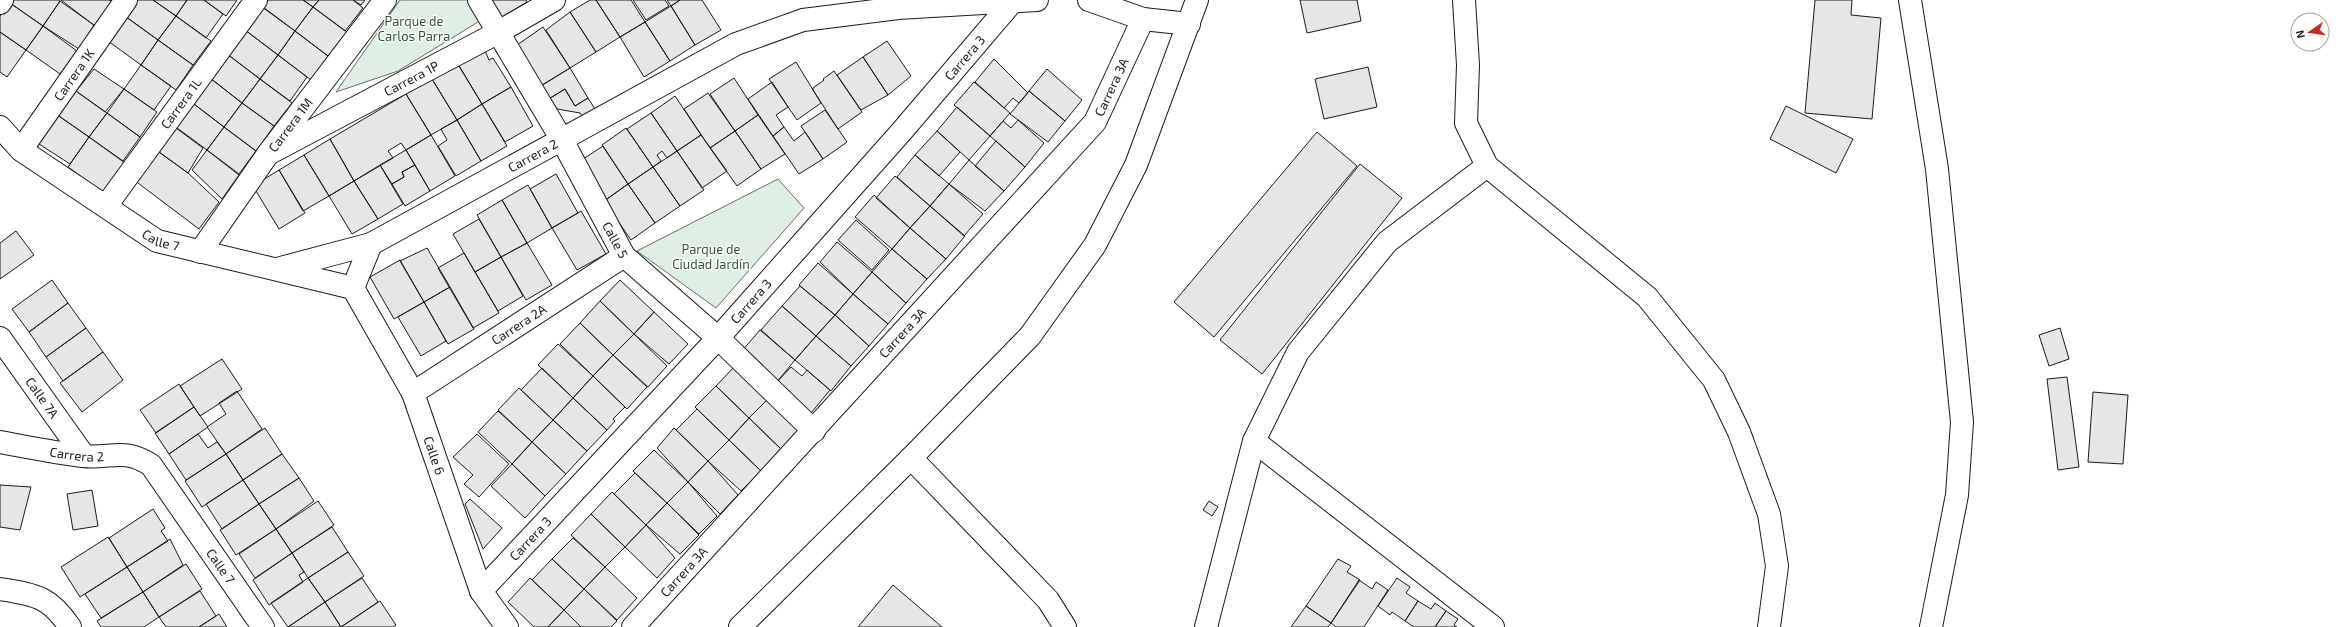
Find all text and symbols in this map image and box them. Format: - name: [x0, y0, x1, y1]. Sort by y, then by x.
- north arrow: [2290, 12, 2330, 52]
- park label: Parque de Carlos Parra: [378, 13, 450, 44]
- text: N: [2293, 29, 2307, 40]
- street label: Carrera 3: [941, 32, 988, 84]
- street label: Carrera 1K: [50, 45, 98, 104]
- street label: Carrera 3A: [1091, 55, 1132, 119]
- street label: Carrera 1P: [381, 57, 442, 99]
- street label: Carrera 1L: [157, 75, 205, 132]
- street label: Carrera 1M: [265, 95, 316, 155]
- street label: Carrera 2: [505, 135, 560, 175]
- street label: Calle 5: [599, 219, 632, 261]
- street label: Calle 7: [139, 225, 181, 254]
- park label: Parque de Ciudad Jardín: [672, 241, 750, 272]
- street label: Carrera 3: [727, 276, 775, 327]
- street label: Carrera 2A: [488, 301, 549, 348]
- street label: Carrera 3A: [875, 304, 929, 361]
- street label: Calle 7A: [22, 374, 62, 421]
- street label: Calle 6: [420, 434, 448, 477]
- street label: Carrera 2: [49, 443, 105, 465]
- street label: Carrera 3: [506, 513, 555, 564]
- street label: Carrera 3A: [657, 543, 711, 600]
- street label: Calle 7: [203, 545, 239, 587]

